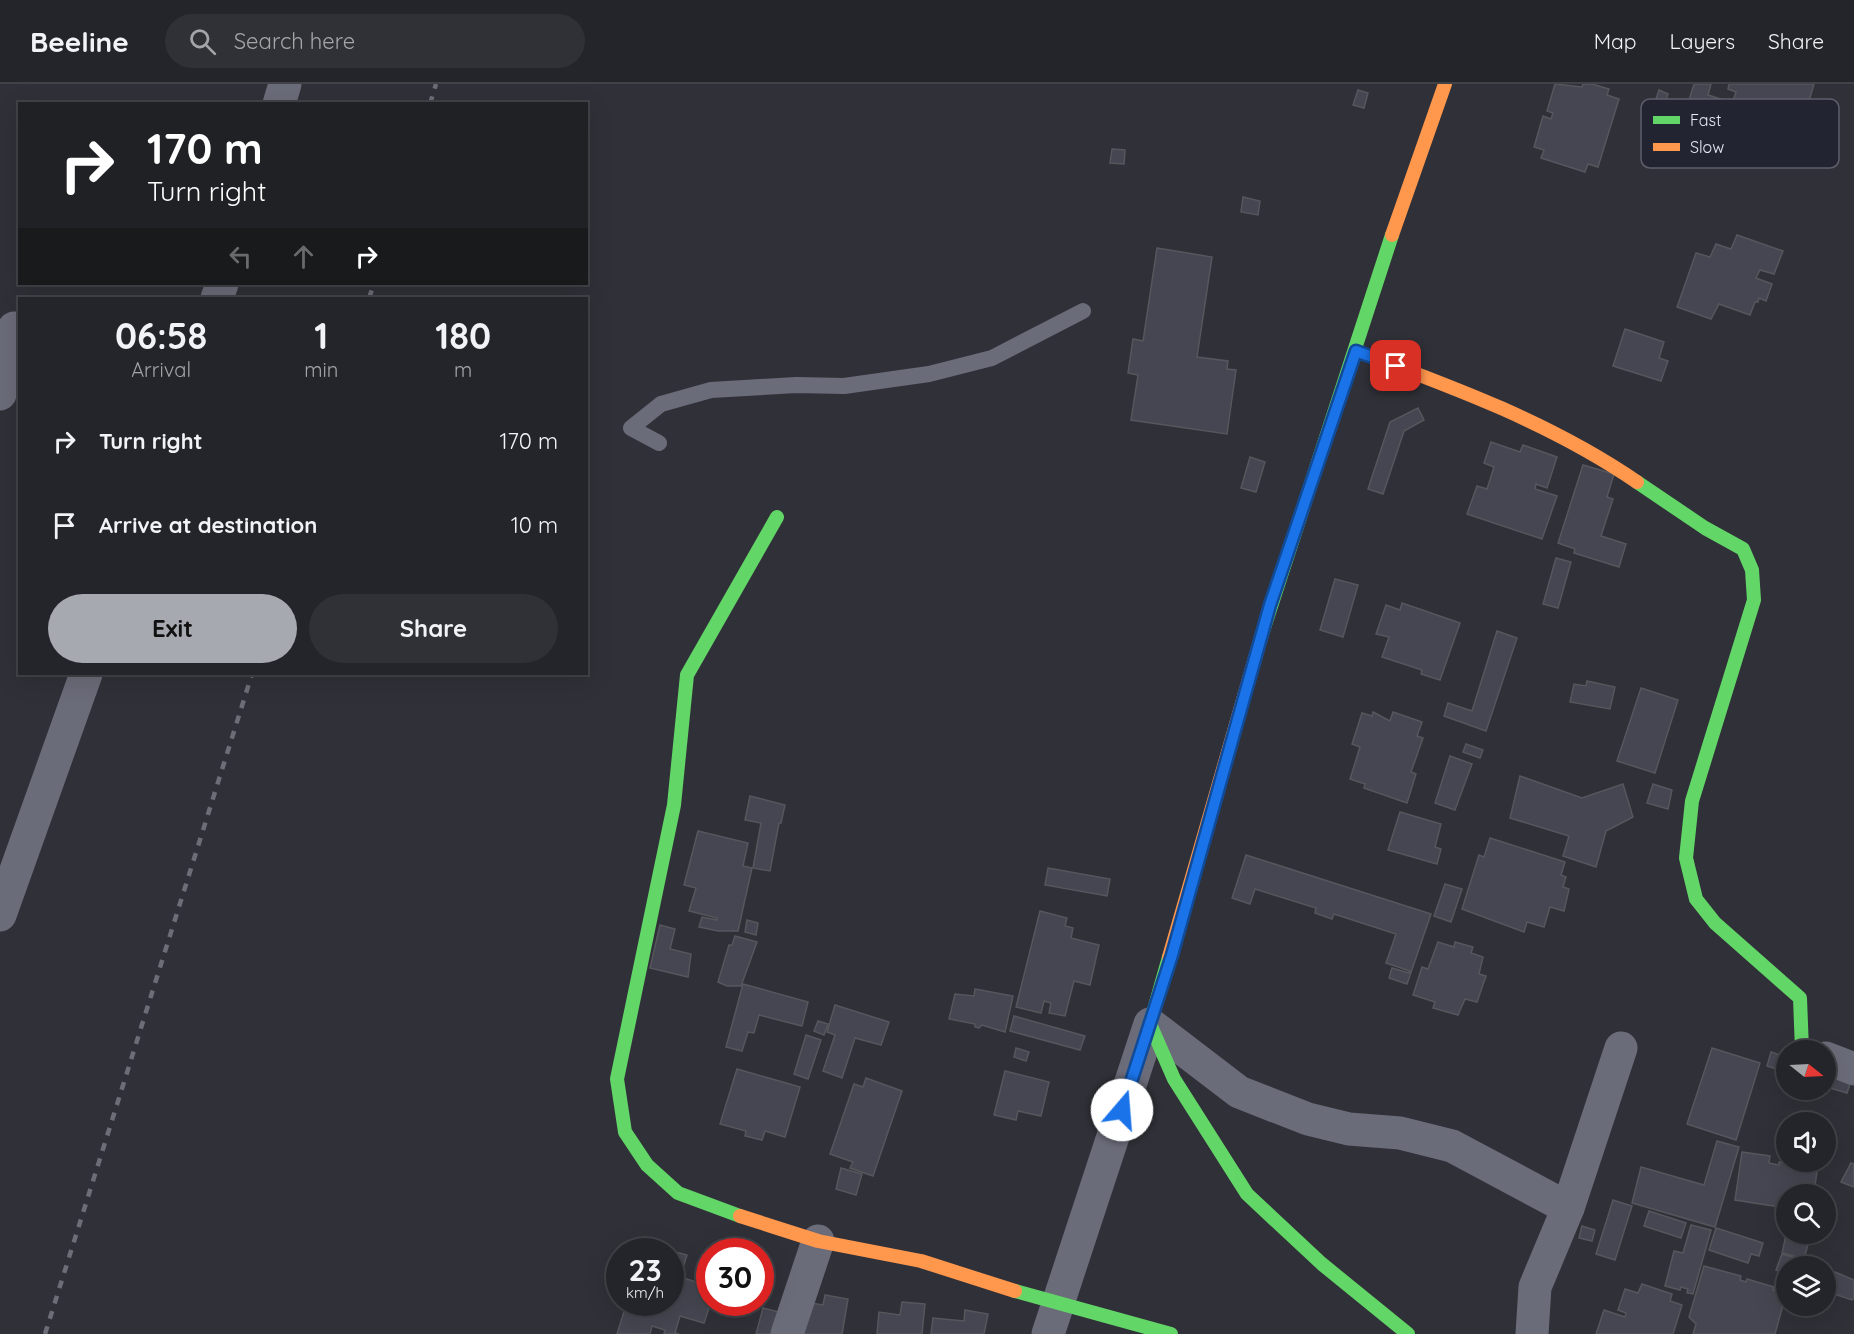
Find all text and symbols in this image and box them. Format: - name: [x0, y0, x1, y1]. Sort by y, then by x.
- search box: [165, 14, 585, 68]
- text: Beeline: [30, 24, 129, 59]
- icon: search: [186, 25, 219, 58]
- text: Search here: [234, 27, 355, 55]
- text: Map: [1594, 28, 1637, 54]
- text: Layers: [1670, 28, 1735, 54]
- text: Share: [1768, 28, 1824, 54]
- legend: [1641, 99, 1839, 168]
- text: Fast: [1690, 110, 1721, 130]
- text: 170 m: [147, 122, 263, 175]
- icon: right: [48, 126, 126, 204]
- text: Slow: [1690, 137, 1724, 157]
- text: Turn right: [147, 174, 266, 208]
- icon: left: [224, 240, 257, 273]
- icon: ahead: [287, 240, 320, 273]
- icon: right: [350, 240, 383, 273]
- text: 06:58: [115, 313, 207, 358]
- text: 1: [314, 313, 328, 358]
- text: 180: [435, 313, 491, 358]
- pin: [1370, 340, 1421, 391]
- icon: arrive: [1379, 349, 1412, 382]
- text: Arrival: [131, 357, 191, 382]
- text: min: [304, 357, 338, 382]
- text: m: [454, 357, 472, 382]
- icon: right: [48, 425, 81, 458]
- text: Turn right: [99, 427, 203, 455]
- text: 170 m: [499, 427, 558, 455]
- icon: arrive: [48, 509, 81, 542]
- text: Arrive at destination: [99, 511, 317, 539]
- text: 10 m: [511, 511, 558, 539]
- button: Exit: [48, 594, 297, 663]
- button: Share: [309, 594, 558, 663]
- north arrow: [1776, 1040, 1836, 1100]
- map controls: [1776, 1040, 1836, 1316]
- position arrow: [1090, 1078, 1154, 1142]
- button: sound: [1776, 1112, 1836, 1172]
- button: search: [1776, 1184, 1836, 1244]
- speed limit sign: 30: [696, 1238, 774, 1316]
- text: 23: [628, 1251, 662, 1289]
- button: layers: [1776, 1256, 1836, 1316]
- text: km/h: [626, 1283, 664, 1302]

